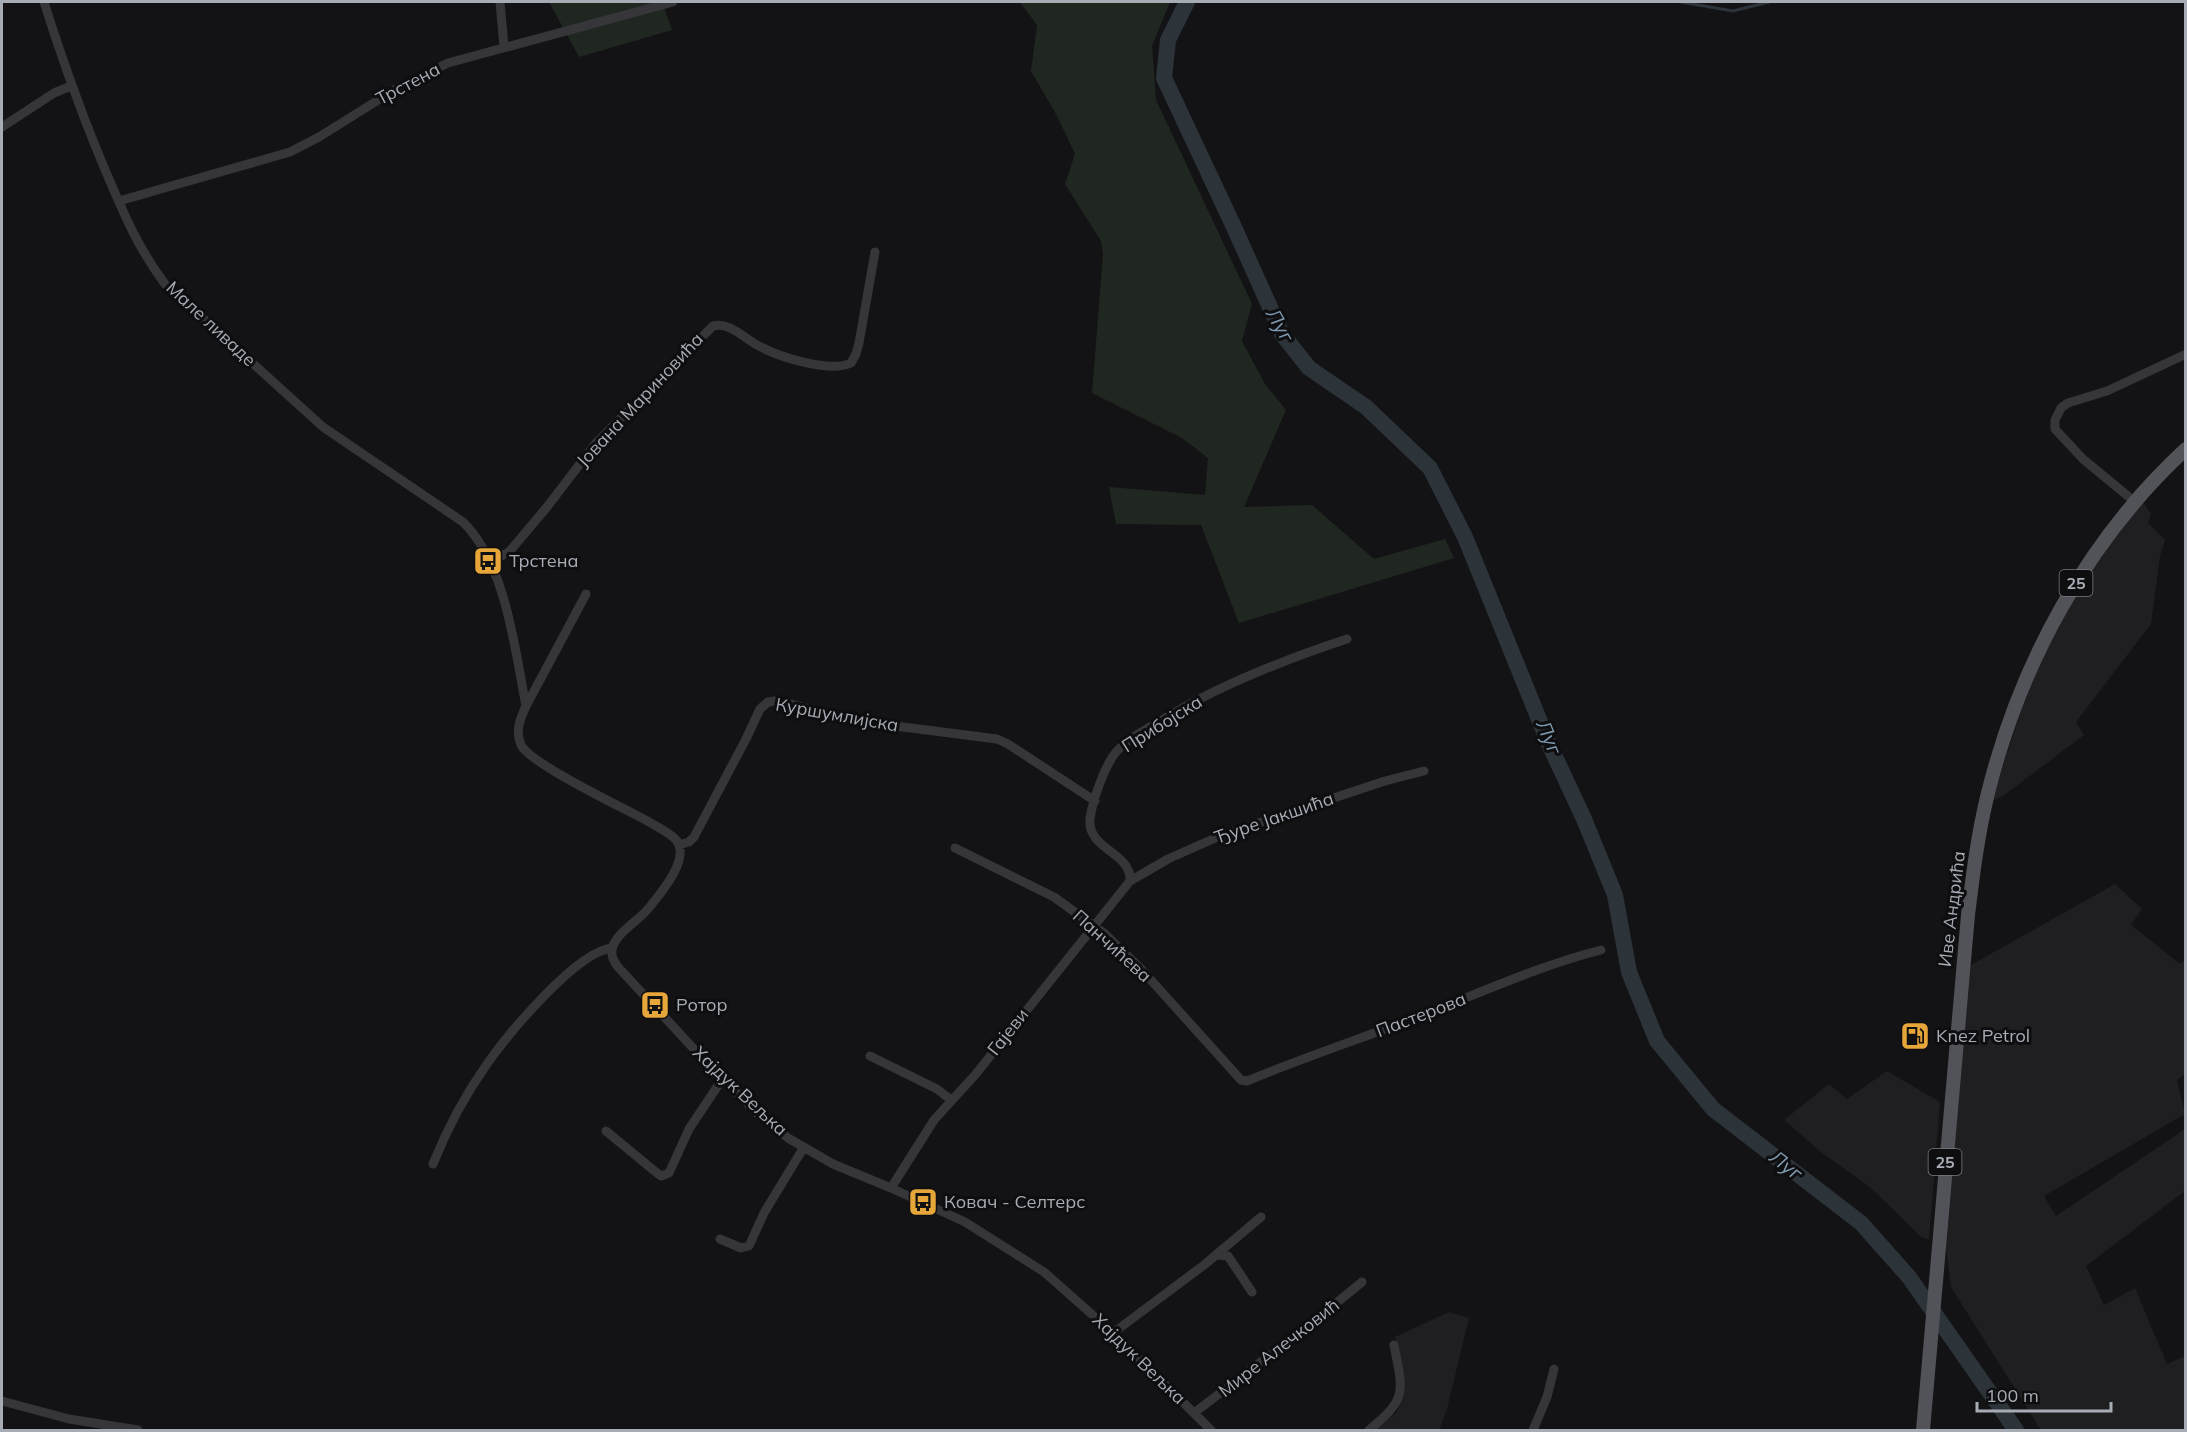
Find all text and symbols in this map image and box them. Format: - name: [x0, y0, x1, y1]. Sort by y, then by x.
- street label: Трстена: [372, 57, 444, 110]
- street label: Мале ливаде: [161, 276, 261, 371]
- water label: Луг: [1260, 302, 1301, 347]
- street label: Јована Мариновића: [571, 328, 708, 472]
- bus stop icon: Трстена: [472, 545, 504, 577]
- place label: Трстена: [509, 549, 578, 572]
- road number: 25: [2060, 570, 2092, 596]
- street label: Прибојска: [1117, 690, 1206, 757]
- street label: Куршумлијска: [774, 692, 900, 737]
- water label: Луг: [1531, 715, 1568, 759]
- street label: Ђуре Јакшића: [1211, 786, 1336, 849]
- street label: Иве Андрића: [1933, 850, 1970, 968]
- street label: Панчићева: [1068, 904, 1156, 987]
- street label: Пастерова: [1373, 987, 1469, 1042]
- bus stop icon: Ротор: [639, 989, 671, 1021]
- place label: Ротор: [676, 993, 727, 1016]
- street label: Гајеви: [982, 1003, 1033, 1060]
- fuel station icon: Knez Petrol: [1899, 1020, 1931, 1052]
- place label: Knez Petrol: [1936, 1024, 2030, 1047]
- street label: Хајдук Вељка: [688, 1041, 793, 1140]
- water label: Луг: [1764, 1143, 1809, 1186]
- road number: 25: [1928, 1149, 1962, 1175]
- bus stop icon: Ковач - Селтерс: [907, 1186, 939, 1218]
- place label: Ковач - Селтерс: [944, 1190, 1085, 1213]
- street label: Мире Алечковић: [1214, 1293, 1344, 1402]
- street label: Хајдук Вељка: [1088, 1308, 1191, 1409]
- scale bar: [1977, 1375, 2110, 1413]
- text: 100 m: [1986, 1384, 2039, 1407]

